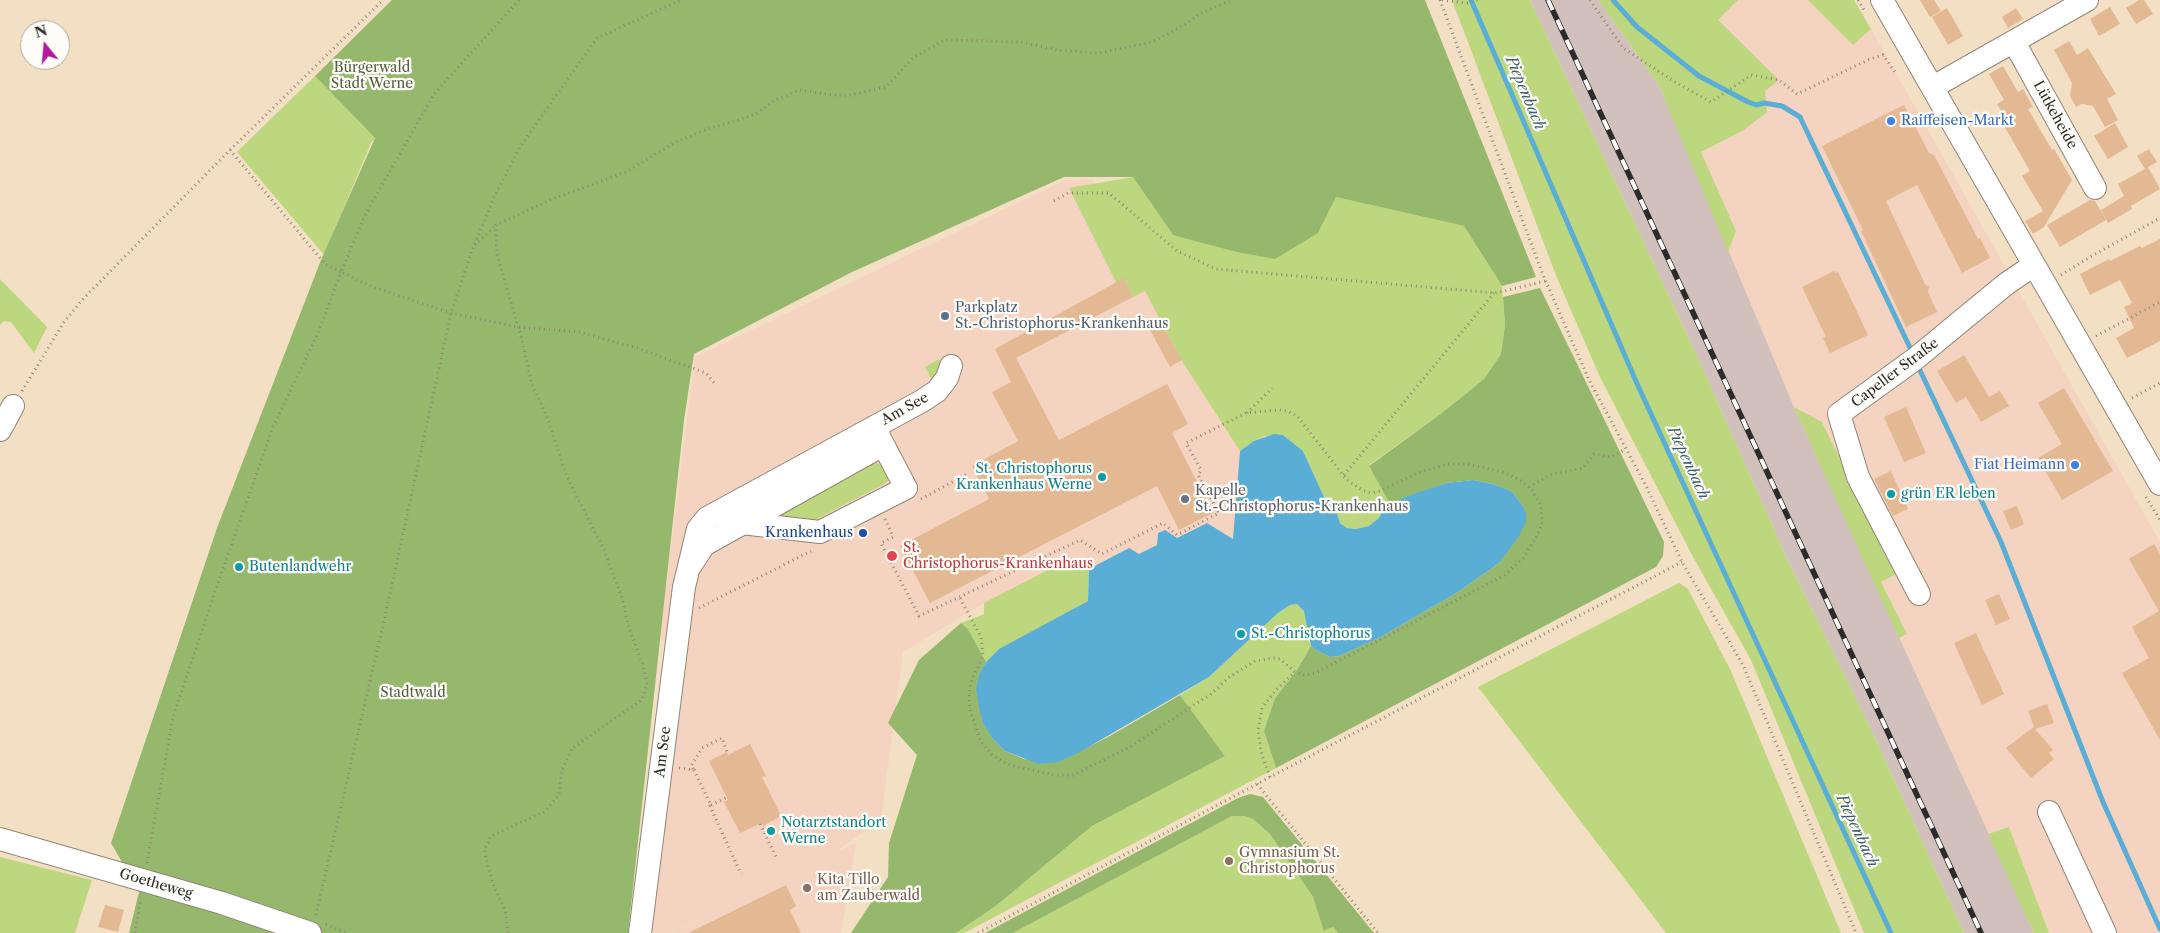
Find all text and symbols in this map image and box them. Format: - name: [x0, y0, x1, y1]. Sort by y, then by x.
- north arrow: [20, 20, 70, 70]
- text: N: [32, 21, 49, 42]
- water label: Piepenbach: [1501, 53, 1549, 133]
- park label: Bürgerwald Stadt Werne: [331, 60, 413, 92]
- street label: Lütkeheide: [2029, 78, 2081, 152]
- place label: Raiffeisen-Markt: [1901, 113, 2014, 129]
- marker: Raiffeisen-Markt: [1885, 115, 1897, 127]
- place label: Parkplatz St.-Christophorus-Krankenhaus: [955, 300, 1168, 332]
- marker: Parkplatz St.-Christophorus-Krankenhaus: [939, 310, 951, 322]
- street label: Capeller Straße: [1848, 335, 1942, 411]
- street label: Am See: [879, 389, 931, 429]
- water label: Piepenbach: [1663, 424, 1713, 502]
- place label: Fiat Heimann: [1974, 457, 2065, 473]
- marker: Fiat Heimann: [2069, 459, 2081, 471]
- place label: St. Christophorus Krankenhaus Werne: [956, 461, 1092, 494]
- marker: St. Christophorus Krankenhaus Werne: [1096, 471, 1108, 483]
- place label: Kapelle St.-Christophorus-Krankenhaus: [1195, 483, 1408, 516]
- place label: grün ER leben: [1901, 486, 1996, 502]
- marker: grün ER leben: [1885, 488, 1897, 500]
- marker: Kapelle St.-Christophorus-Krankenhaus: [1179, 493, 1191, 505]
- place label: Krankenhaus: [765, 525, 853, 541]
- marker: Krankenhaus: [857, 527, 869, 539]
- place label: St. Christophorus-Krankenhaus: [903, 540, 1093, 572]
- marker: St. Christophorus-Krankenhaus: [885, 549, 899, 563]
- place label: Butenlandwehr: [249, 559, 351, 575]
- marker: Butenlandwehr: [233, 561, 245, 573]
- place label: St.-Christophorus: [1251, 626, 1370, 642]
- marker: St.-Christophorus: [1235, 628, 1247, 640]
- park label: Stadtwald: [380, 685, 446, 701]
- street label: Am See: [652, 726, 674, 778]
- water label: Piepenbach: [1832, 792, 1882, 870]
- place label: Notarztstandort Werne: [781, 815, 886, 848]
- marker: Notarztstandort Werne: [765, 825, 777, 837]
- place label: Gymnasium St. Christophorus: [1239, 845, 1340, 878]
- marker: Gymnasium St. Christophorus: [1223, 855, 1235, 867]
- street label: Goetheweg: [117, 866, 195, 902]
- place label: Kita Tillo am Zauberwald: [817, 872, 920, 904]
- marker: Kita Tillo am Zauberwald: [801, 882, 813, 894]

